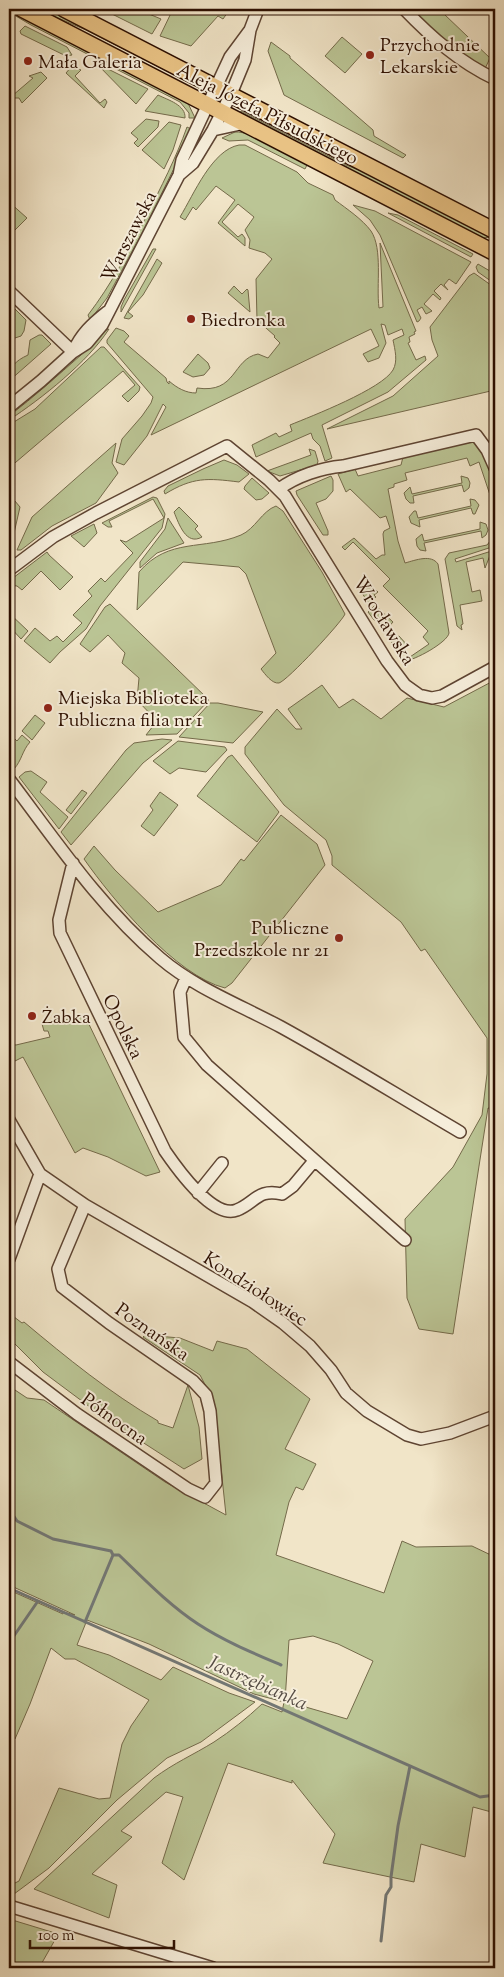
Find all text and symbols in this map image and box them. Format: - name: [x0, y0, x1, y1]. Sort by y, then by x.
- place label: Przychodnie Lekarskie: [380, 33, 480, 82]
- marker: Przychodnie Lekarskie: [364, 49, 376, 61]
- place label: Mała Galeria: [38, 50, 142, 77]
- marker: Mała Galeria: [22, 55, 34, 67]
- street label: Aleja Józefa Piłsudskiego: [171, 58, 362, 173]
- street label: Warszawska: [96, 186, 165, 288]
- place label: Biedronka: [201, 308, 286, 335]
- marker: Biedronka: [185, 313, 197, 325]
- street label: Wrocławska: [345, 571, 421, 671]
- place label: Miejska Biblioteka Publiczna filia nr 1: [58, 686, 208, 735]
- marker: Miejska Biblioteka Publiczna filia nr 1: [42, 702, 54, 714]
- place label: Publiczne Przedszkole nr 21: [194, 916, 330, 965]
- marker: Publiczne Przedszkole nr 21: [333, 932, 345, 944]
- street label: Opolska: [95, 990, 149, 1064]
- place label: Żabka: [42, 1005, 91, 1032]
- marker: Żabka: [26, 1010, 38, 1022]
- street label: Kondziołowiec: [197, 1246, 313, 1334]
- street label: Poznańska: [109, 1298, 194, 1369]
- street label: Północna: [75, 1387, 152, 1453]
- water label: Jastrzębianka: [201, 1649, 312, 1719]
- scale bar: [30, 1917, 174, 1949]
- text: 100 m: [38, 1926, 75, 1947]

